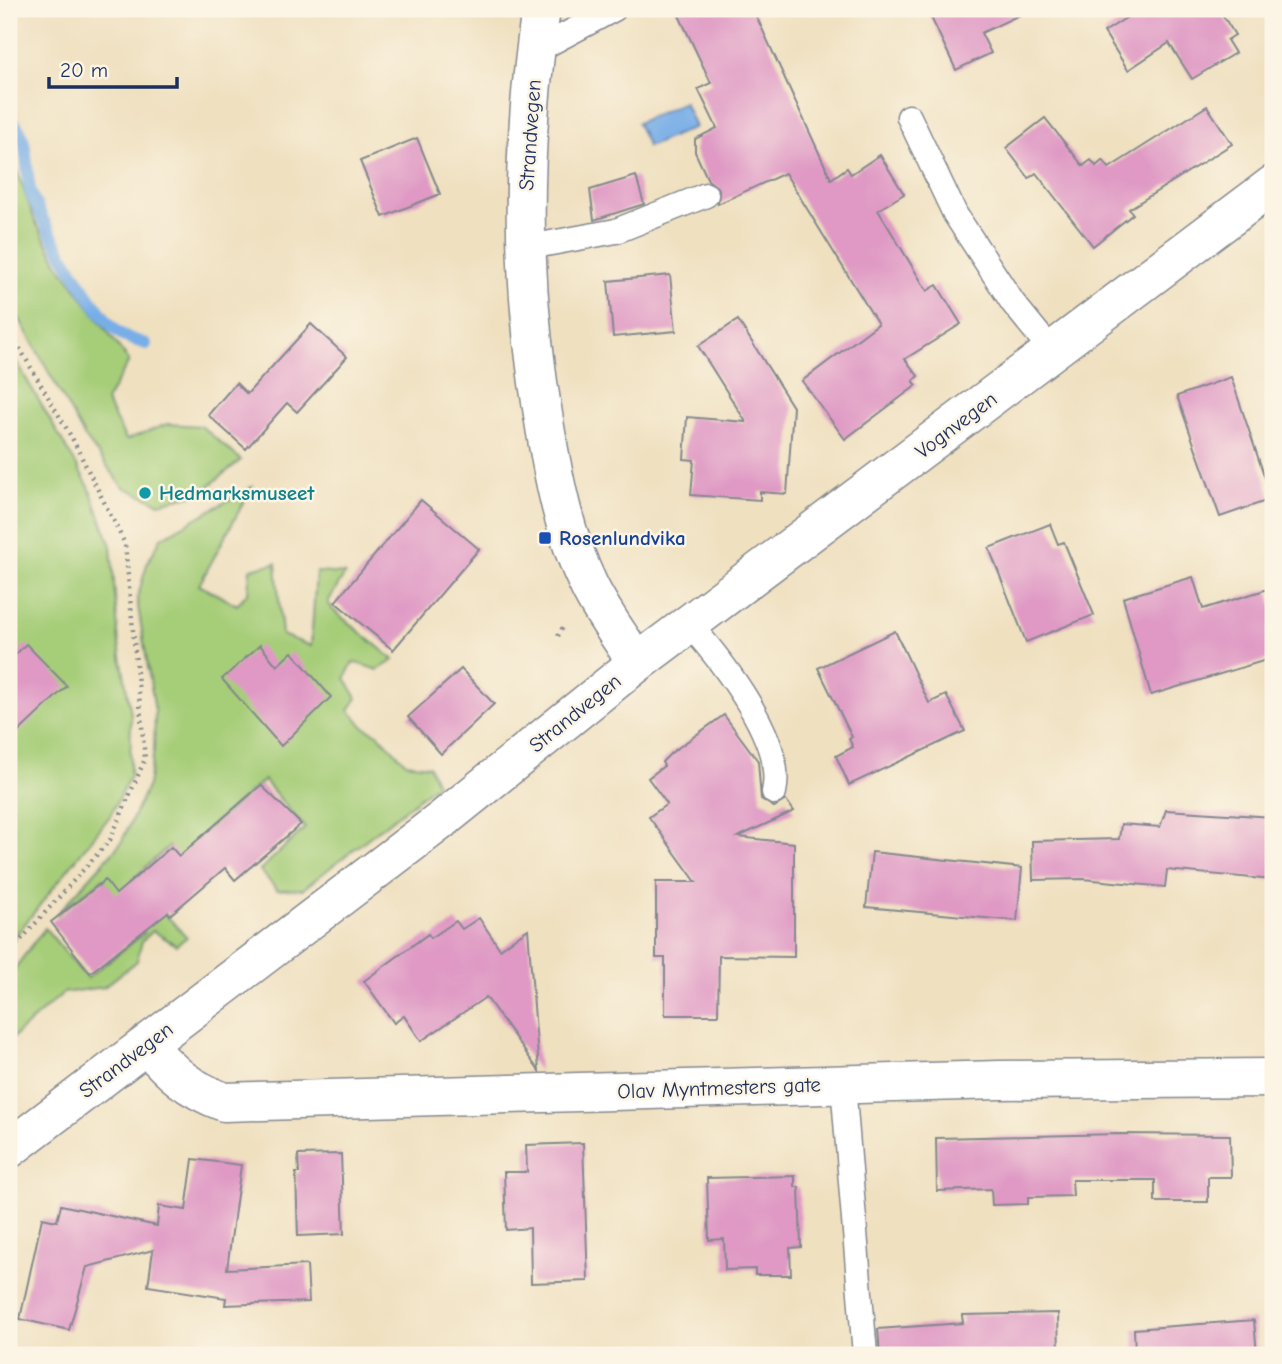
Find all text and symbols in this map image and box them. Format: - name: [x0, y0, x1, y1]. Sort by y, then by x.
- scale bar: [49, 46, 177, 90]
- text: 20 m: [60, 58, 108, 82]
- street label: Strandvegen: [514, 79, 546, 191]
- street label: Vognvegen: [910, 387, 1002, 463]
- place label: Hedmarksmuseet: [159, 481, 315, 505]
- marker: Hedmarksmuseet: [137, 485, 153, 501]
- place label: Rosenlundvika: [559, 526, 686, 550]
- marker: Rosenlundvika: [537, 530, 553, 546]
- street label: Strandvegen: [524, 669, 626, 757]
- street label: Strandvegen: [74, 1017, 178, 1103]
- street label: Olav Myntmesters gate: [617, 1072, 821, 1104]

